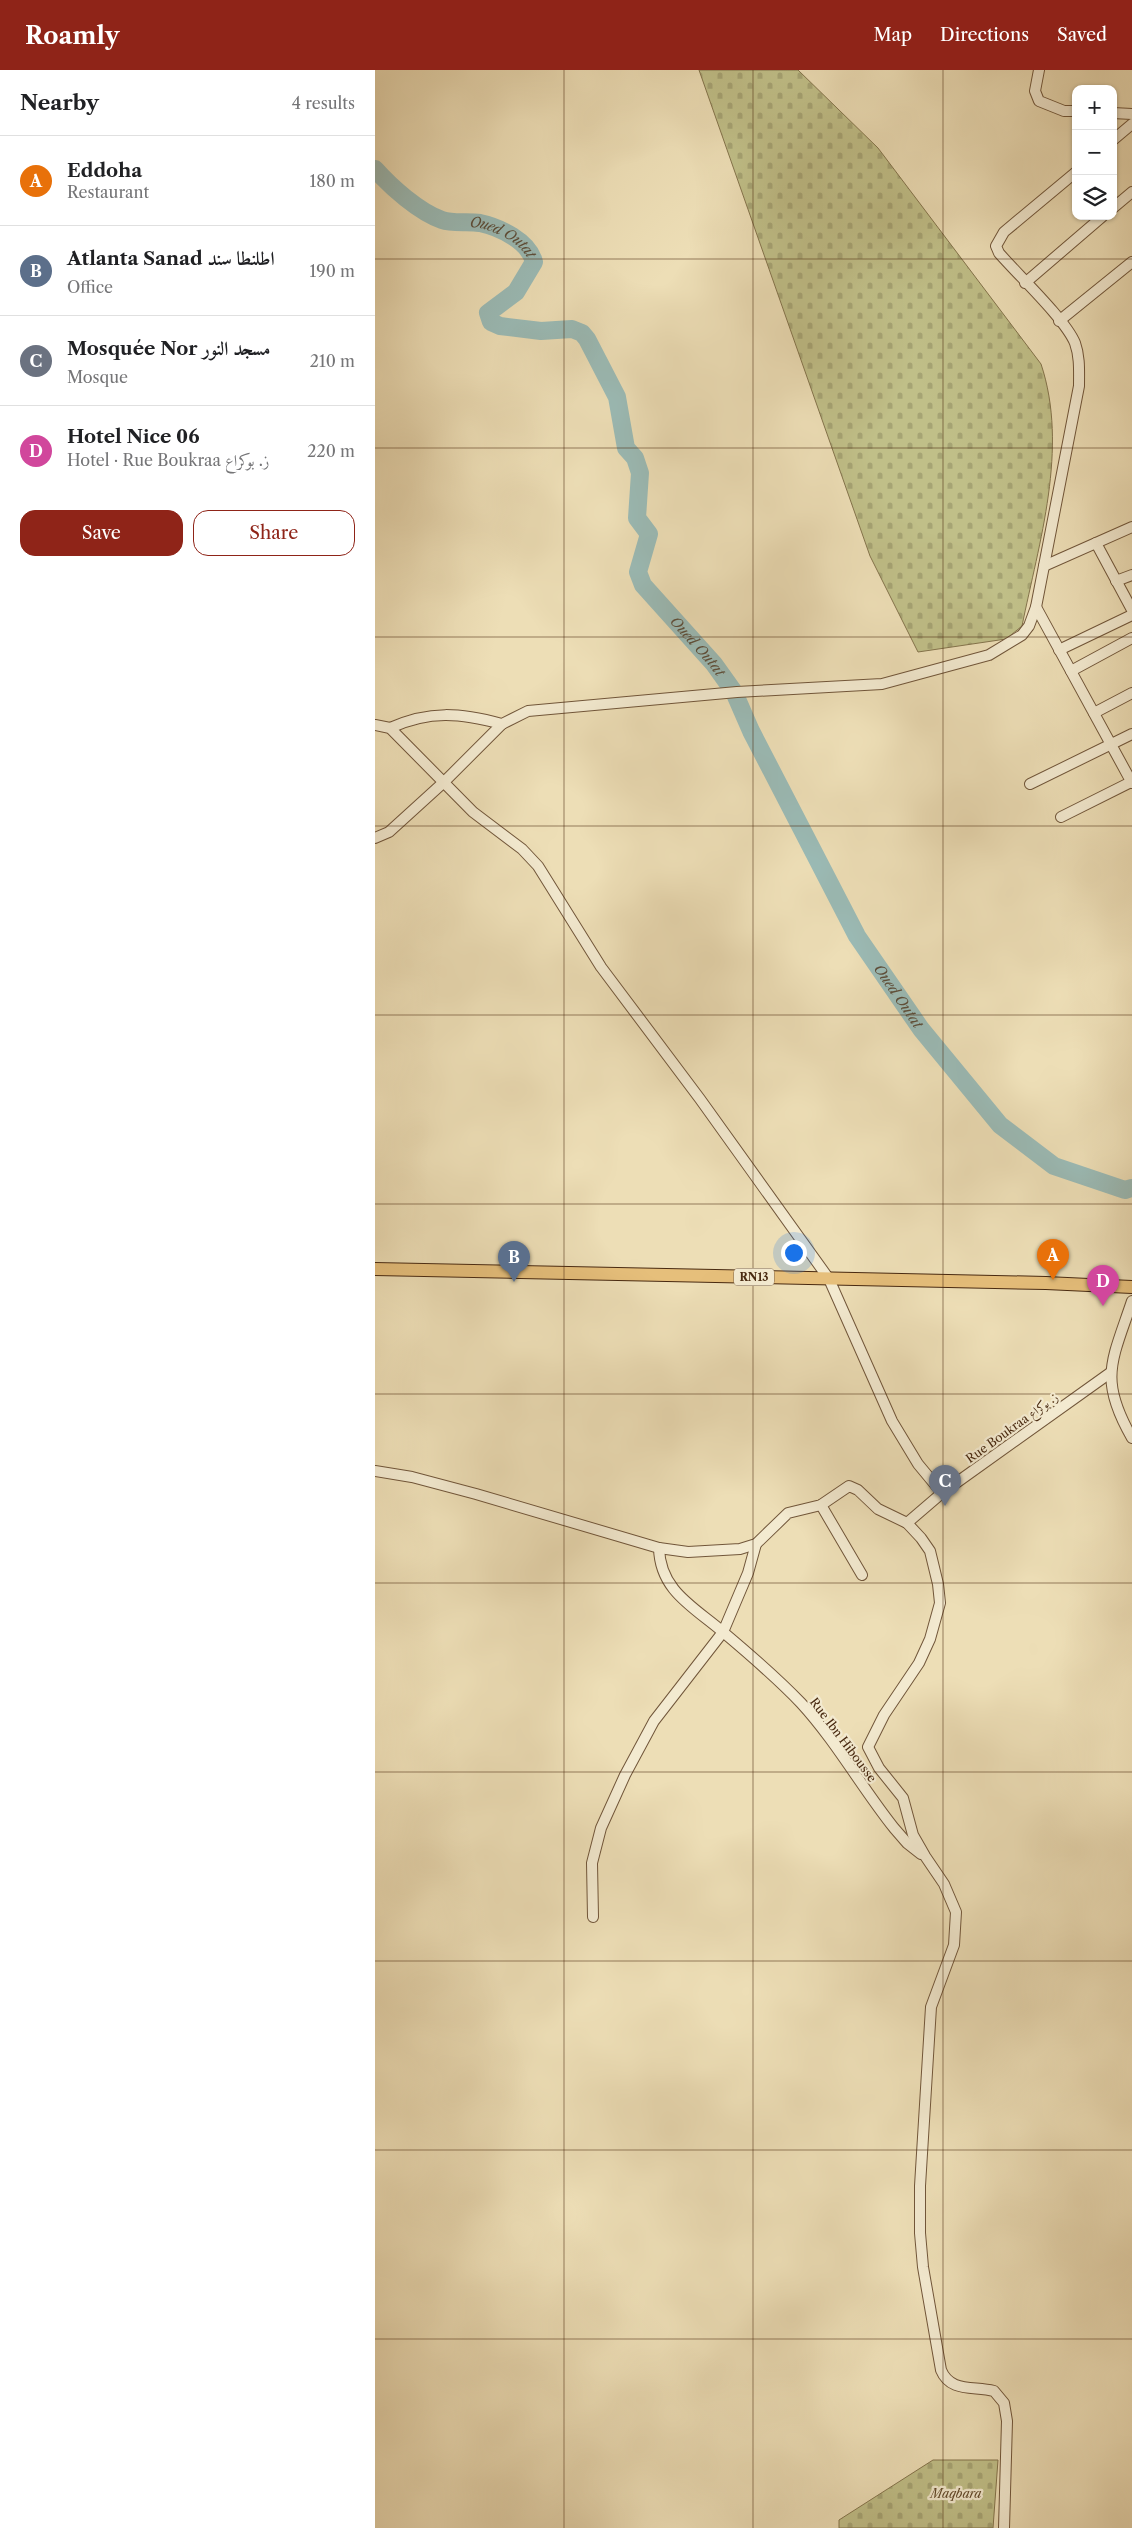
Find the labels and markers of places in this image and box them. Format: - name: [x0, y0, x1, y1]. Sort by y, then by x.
- pin: A: [1037, 1239, 1069, 1280]
- pin: B: [498, 1241, 530, 1282]
- pin: D: [1087, 1265, 1119, 1306]
- pin: C: [929, 1465, 961, 1506]

